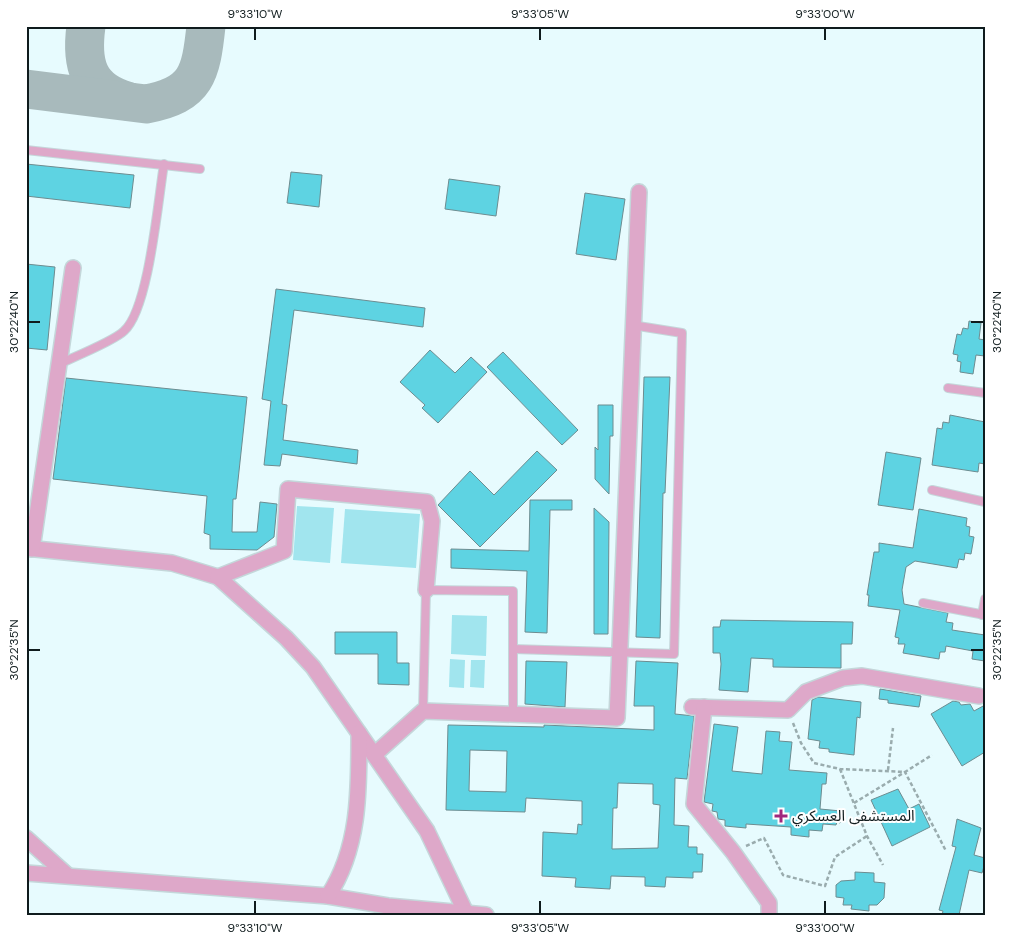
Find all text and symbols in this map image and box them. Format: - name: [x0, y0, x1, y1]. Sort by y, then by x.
- text: 9°33'10"W: [228, 6, 283, 22]
- text: 9°33'05"W: [511, 6, 569, 22]
- text: 9°33'00"W: [795, 6, 855, 22]
- text: 30°22'40"N: [6, 291, 22, 353]
- text: 30°22'40"N: [989, 291, 1005, 353]
- text: 30°22'35"N: [6, 619, 22, 681]
- text: 30°22'35"N: [989, 619, 1005, 681]
- place label: المستشفى العسكري: [792, 806, 915, 827]
- marker: المستشفى العسكري: [774, 809, 788, 823]
- text: 9°33'10"W: [228, 920, 283, 936]
- text: 9°33'05"W: [511, 920, 569, 936]
- text: 9°33'00"W: [795, 920, 855, 936]

